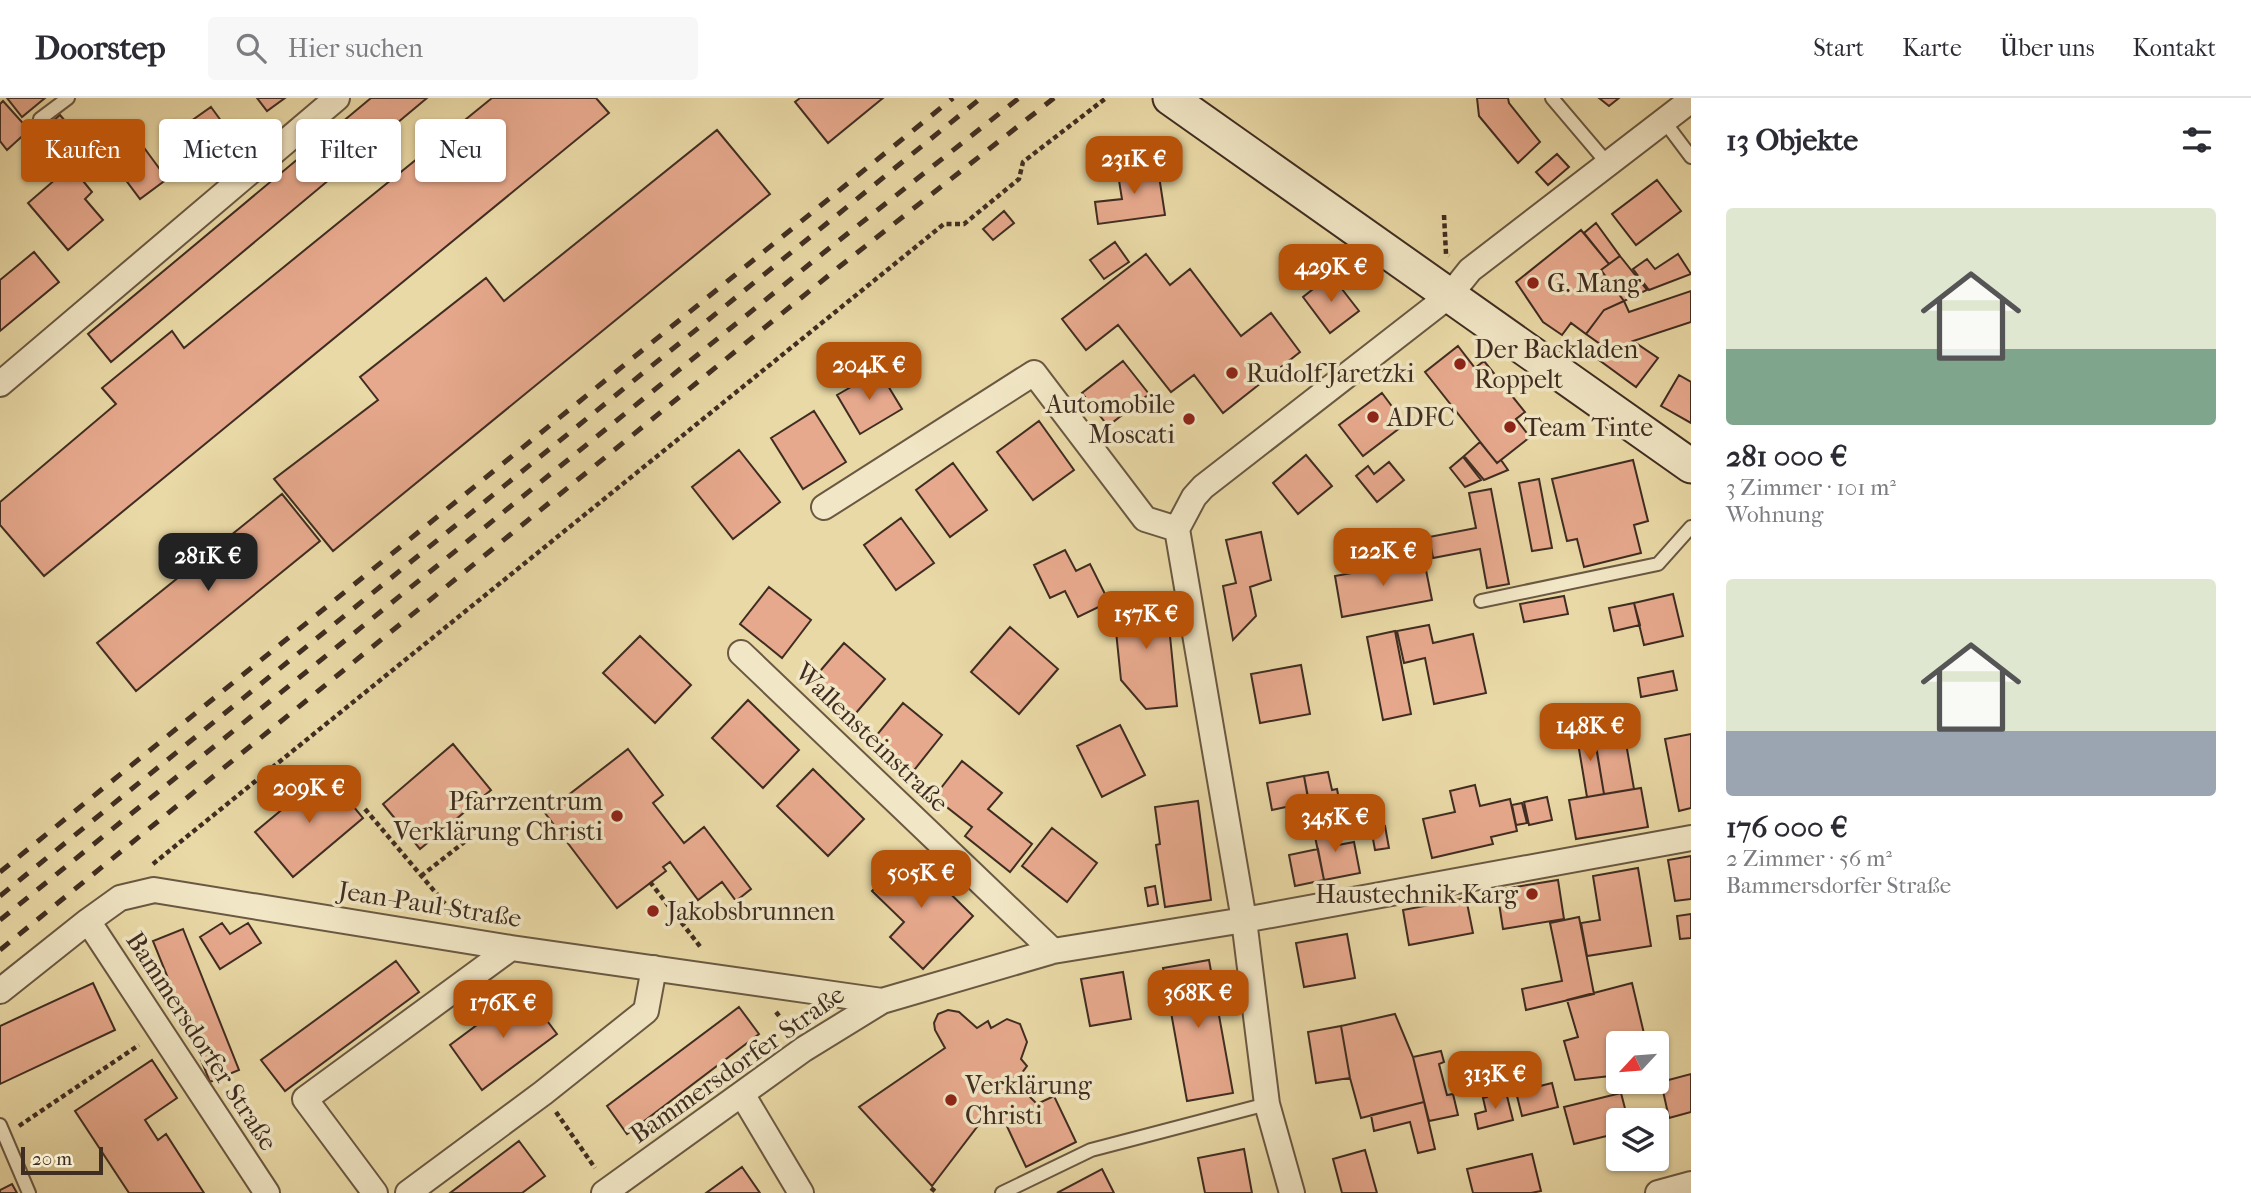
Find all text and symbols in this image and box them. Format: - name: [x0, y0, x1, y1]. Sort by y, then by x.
- search box: [208, 17, 698, 80]
- text: Doorstep: [35, 29, 166, 68]
- icon: search: [232, 29, 270, 67]
- text: Hier suchen: [288, 33, 423, 64]
- text: Start: [1813, 34, 1864, 62]
- text: Karte: [1902, 34, 1962, 62]
- text: Über uns: [2000, 34, 2095, 62]
- text: Kontakt: [2133, 34, 2216, 62]
- chip: Kaufen: [21, 119, 145, 182]
- chip: Mieten: [159, 119, 282, 182]
- chip: Filter: [296, 119, 401, 182]
- chip: Neu: [415, 119, 506, 182]
- icon: filters: [2178, 121, 2216, 159]
- text: 13 Objekte: [1726, 123, 1858, 158]
- pin: 231K €: [1077, 136, 1191, 196]
- text: 231K €: [1102, 145, 1166, 172]
- pin: 429K €: [1274, 244, 1388, 304]
- text: 429K €: [1295, 253, 1367, 280]
- icon: home: [1908, 253, 2034, 379]
- place label: G. Mang: [1547, 268, 1642, 299]
- marker: G. Mang: [1525, 275, 1541, 291]
- place label: Der Backladen Roppelt: [1474, 334, 1638, 395]
- pin: 204K €: [812, 342, 926, 402]
- text: 204K €: [832, 351, 906, 378]
- marker: Der Backladen Roppelt: [1452, 356, 1468, 372]
- place label: Rudolf Jaretzki: [1246, 358, 1415, 389]
- marker: Rudolf Jaretzki: [1224, 365, 1240, 381]
- place label: Automobile Moscati: [1045, 389, 1175, 450]
- place label: ADFC: [1386, 402, 1455, 433]
- marker: ADFC: [1365, 409, 1381, 425]
- marker: Automobile Moscati: [1181, 411, 1197, 427]
- place label: Team Tinte: [1524, 412, 1653, 443]
- marker: Team Tinte: [1502, 419, 1518, 435]
- text: 281 000 €: [1726, 439, 1848, 474]
- text: 3 Zimmer · 101 m²: [1726, 474, 1896, 501]
- text: Wohnung: [1726, 501, 1823, 528]
- pin: 122K €: [1326, 528, 1440, 588]
- pin: 281K €: [151, 533, 265, 593]
- text: 122K €: [1349, 537, 1417, 564]
- text: 281K €: [175, 542, 241, 569]
- pin: 157K €: [1089, 592, 1203, 651]
- text: 157K €: [1114, 600, 1178, 627]
- icon: home: [1908, 624, 2034, 750]
- street label: Wallensteinstraße: [788, 656, 955, 819]
- pin: 148K €: [1533, 704, 1647, 763]
- text: 148K €: [1556, 712, 1624, 739]
- pin: 209K €: [252, 766, 366, 825]
- text: 209K €: [273, 774, 345, 801]
- place label: Pfarrzentrum Verklärung Christi: [392, 786, 603, 847]
- pin: 345K €: [1278, 794, 1392, 854]
- text: 345K €: [1301, 803, 1369, 830]
- marker: Pfarrzentrum Verklärung Christi: [609, 808, 625, 824]
- text: 176 000 €: [1726, 810, 1848, 845]
- text: 2 Zimmer · 56 m²: [1726, 845, 1892, 872]
- pin: 505K €: [864, 850, 978, 910]
- text: 505K €: [887, 859, 955, 886]
- text: Bammersdorfer Straße: [1726, 872, 1951, 899]
- street label: Jean-Paul-Straße: [334, 874, 524, 934]
- place label: Haustechnik Karg: [1315, 879, 1519, 910]
- marker: Haustechnik Karg: [1524, 886, 1540, 902]
- place label: Jakobsbrunnen: [665, 896, 835, 927]
- marker: Jakobsbrunnen: [645, 903, 661, 919]
- street label: Bammersdorfer Straße: [119, 926, 284, 1156]
- pin: 368K €: [1141, 970, 1255, 1030]
- street label: Bammersdorfer Straße: [624, 979, 850, 1150]
- text: 368K €: [1164, 979, 1232, 1006]
- pin: 176K €: [446, 981, 560, 1040]
- text: 176K €: [469, 989, 537, 1016]
- north arrow: [1606, 1031, 1670, 1094]
- map controls: [1606, 1031, 1669, 1171]
- pin: 313K €: [1438, 1052, 1552, 1111]
- text: 313K €: [1464, 1060, 1526, 1087]
- place label: Verklärung Christi: [964, 1070, 1093, 1131]
- marker: Verklärung Christi: [943, 1092, 959, 1108]
- button: layers: [1606, 1108, 1669, 1171]
- scale bar: [21, 1144, 103, 1176]
- text: 20 m: [32, 1148, 72, 1170]

